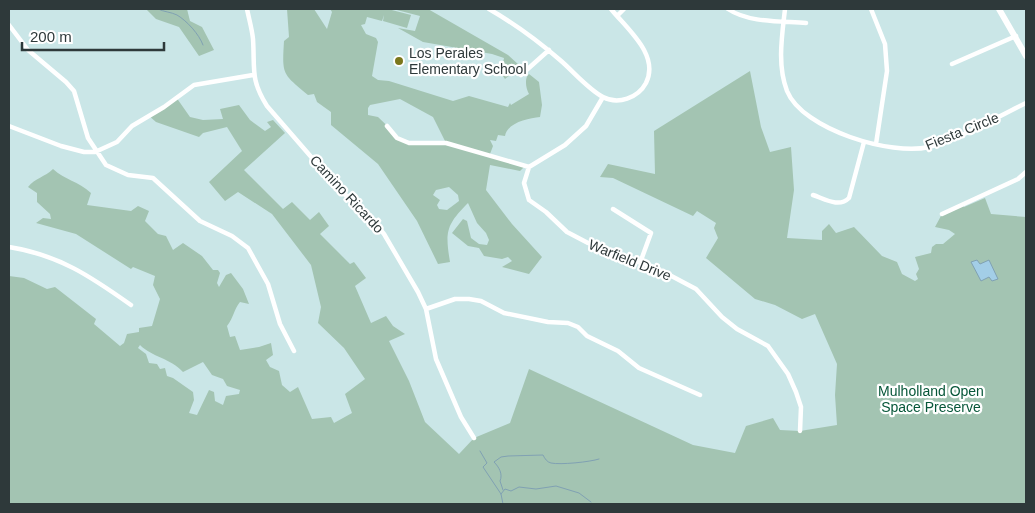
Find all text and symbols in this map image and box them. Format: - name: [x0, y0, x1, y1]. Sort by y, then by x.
- scale bar: [22, 20, 165, 52]
- text: 200 m: [30, 28, 72, 45]
- place label: Los Perales Elementary School: [409, 45, 527, 77]
- marker: Los Perales Elementary School: [393, 55, 405, 67]
- street label: Fiesta Circle: [923, 109, 1001, 153]
- street label: Camino Ricardo: [307, 152, 387, 236]
- street label: Warfield Drive: [586, 236, 674, 284]
- park label: Mulholland Open Space Preserve: [878, 383, 984, 415]

